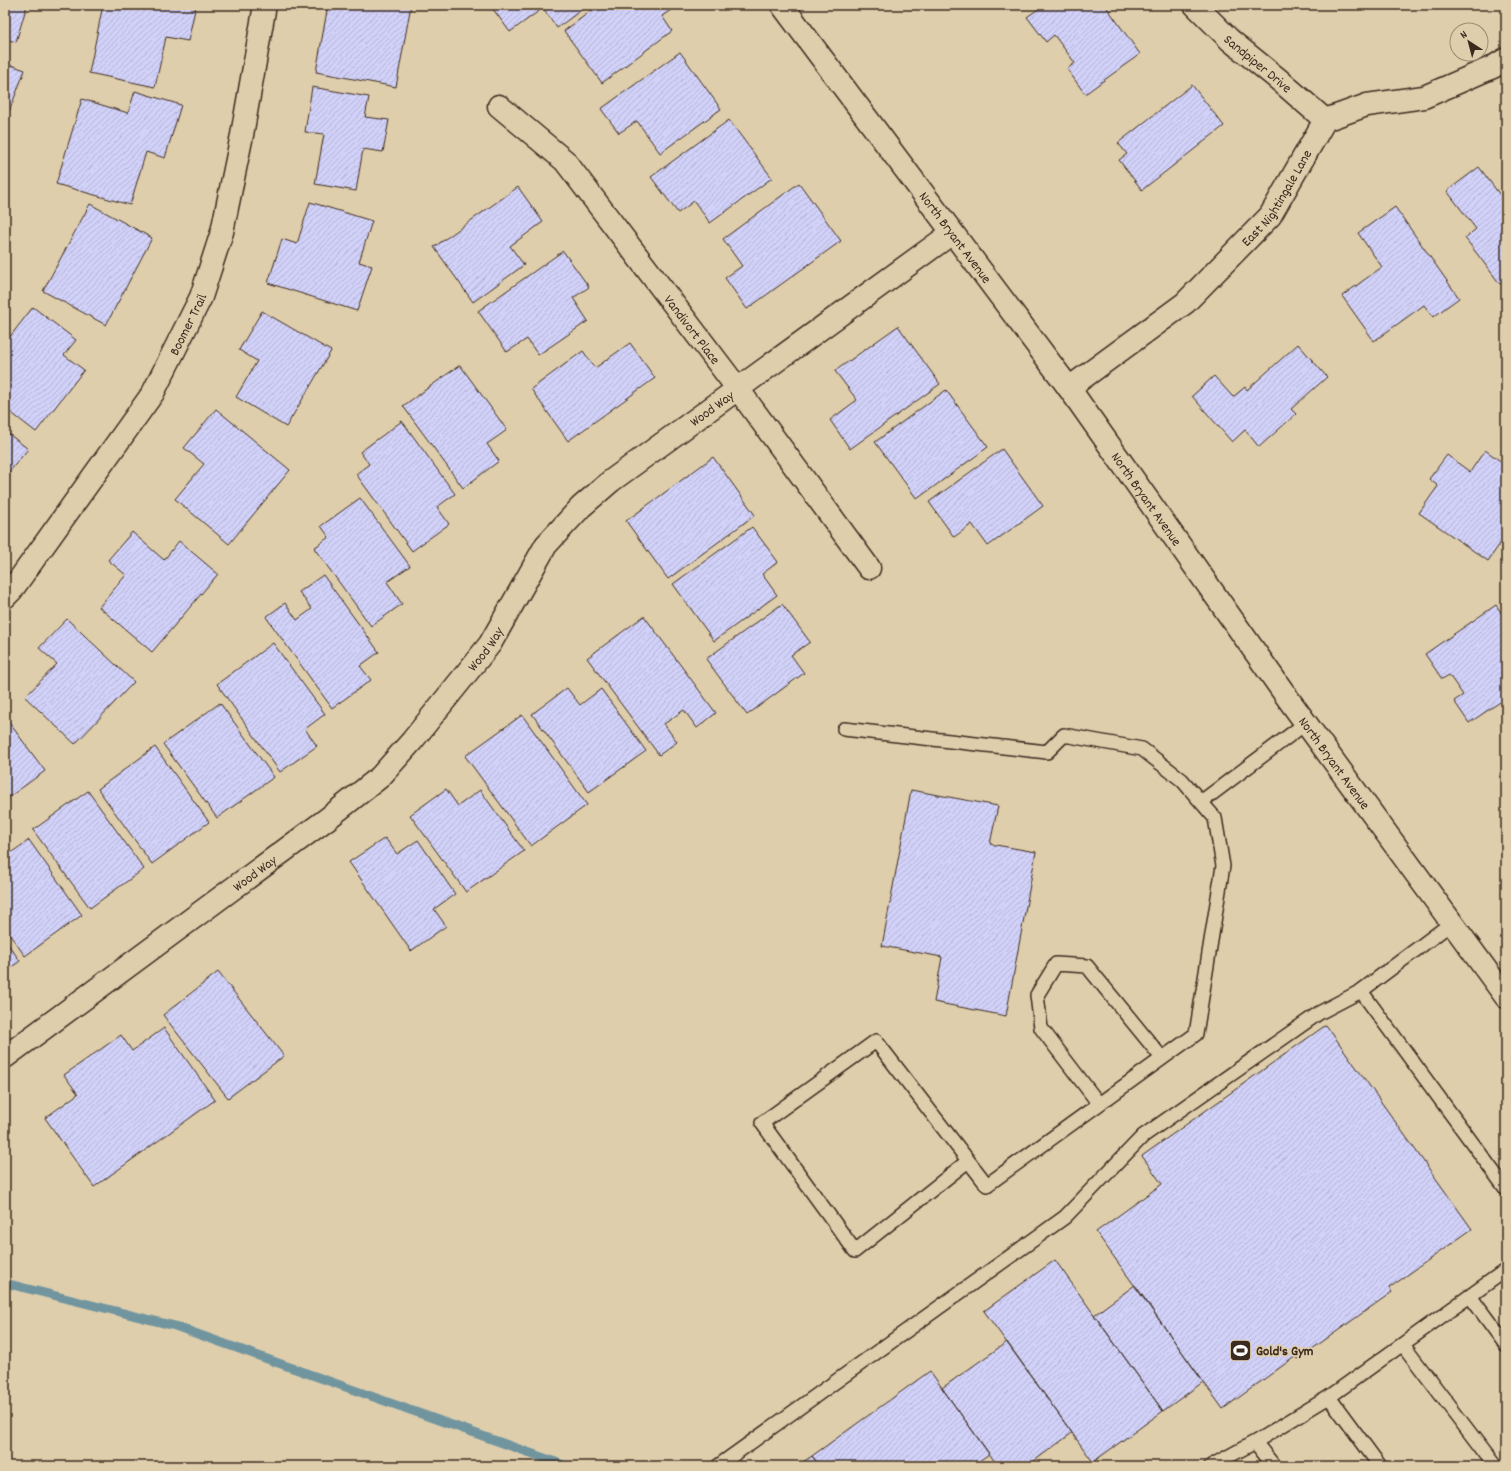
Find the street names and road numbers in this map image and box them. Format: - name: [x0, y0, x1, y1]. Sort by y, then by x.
- street label: Sandpiper Drive: [1218, 31, 1295, 99]
- street label: East Nightingale Lane: [1237, 147, 1318, 252]
- street label: North Bryant Avenue: [913, 188, 995, 288]
- street label: Boomer Trail: [165, 291, 213, 359]
- street label: Vandivort Place: [658, 291, 724, 369]
- street label: Wood Way: [686, 386, 739, 433]
- street label: North Bryant Avenue: [1105, 449, 1185, 551]
- street label: Wood Way: [464, 624, 510, 676]
- street label: North Bryant Avenue: [1293, 713, 1374, 814]
- street label: Wood Way: [229, 851, 282, 897]

